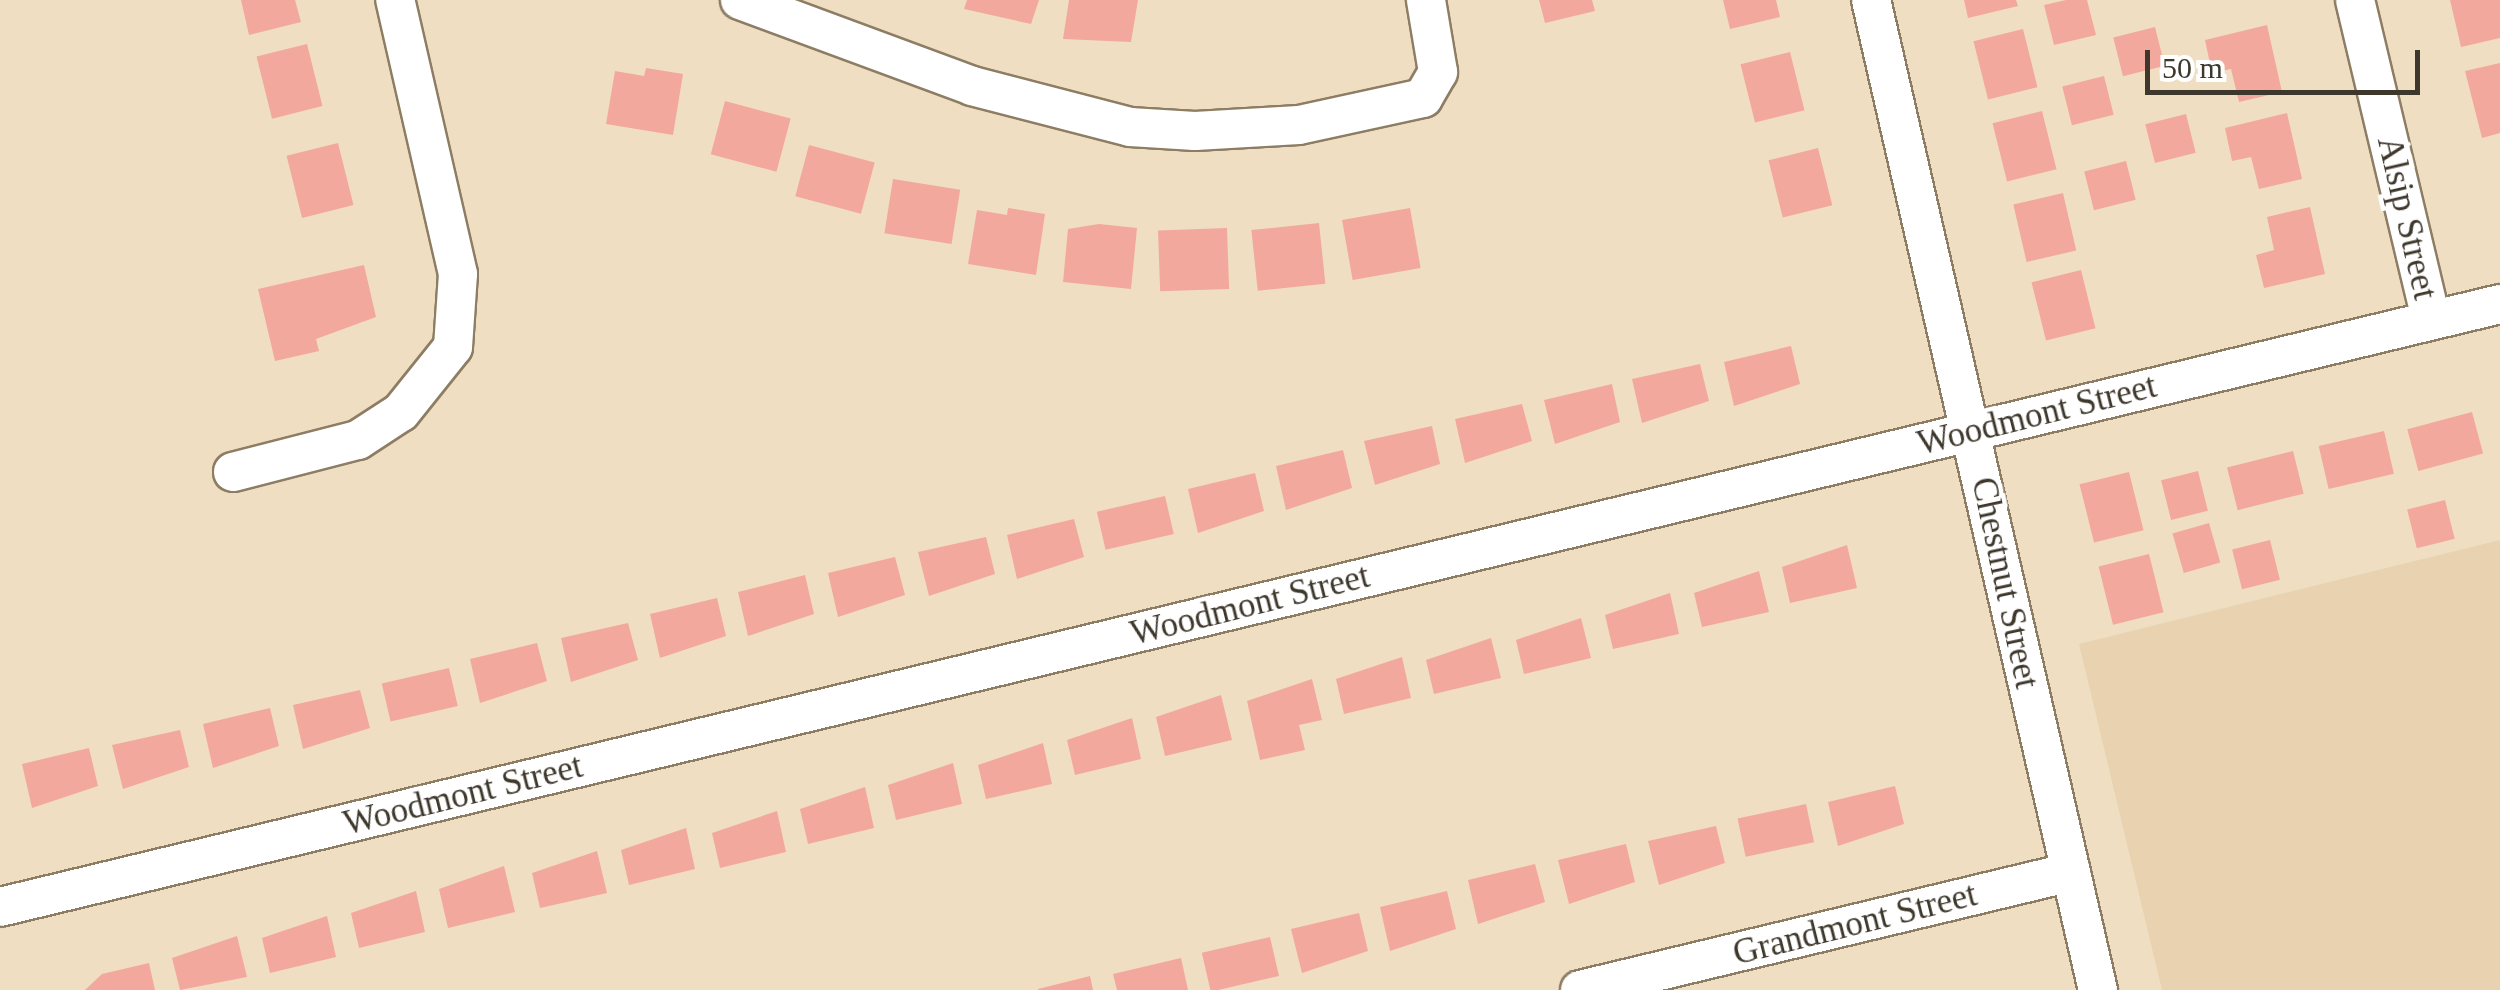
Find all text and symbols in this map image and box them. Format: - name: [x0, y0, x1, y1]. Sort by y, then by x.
- scale bar: [2150, 30, 2425, 92]
- text: 50 m: [2162, 51, 2223, 84]
- street label: Alsip Street: [2368, 132, 2446, 304]
- street label: Woodmont Street: [1913, 365, 2161, 465]
- street label: Chestnut Street: [1962, 474, 2048, 692]
- street label: Woodmont Street: [1126, 555, 1374, 655]
- street label: Woodmont Street: [339, 745, 587, 845]
- street label: Grandmont Street: [1729, 873, 1981, 975]

